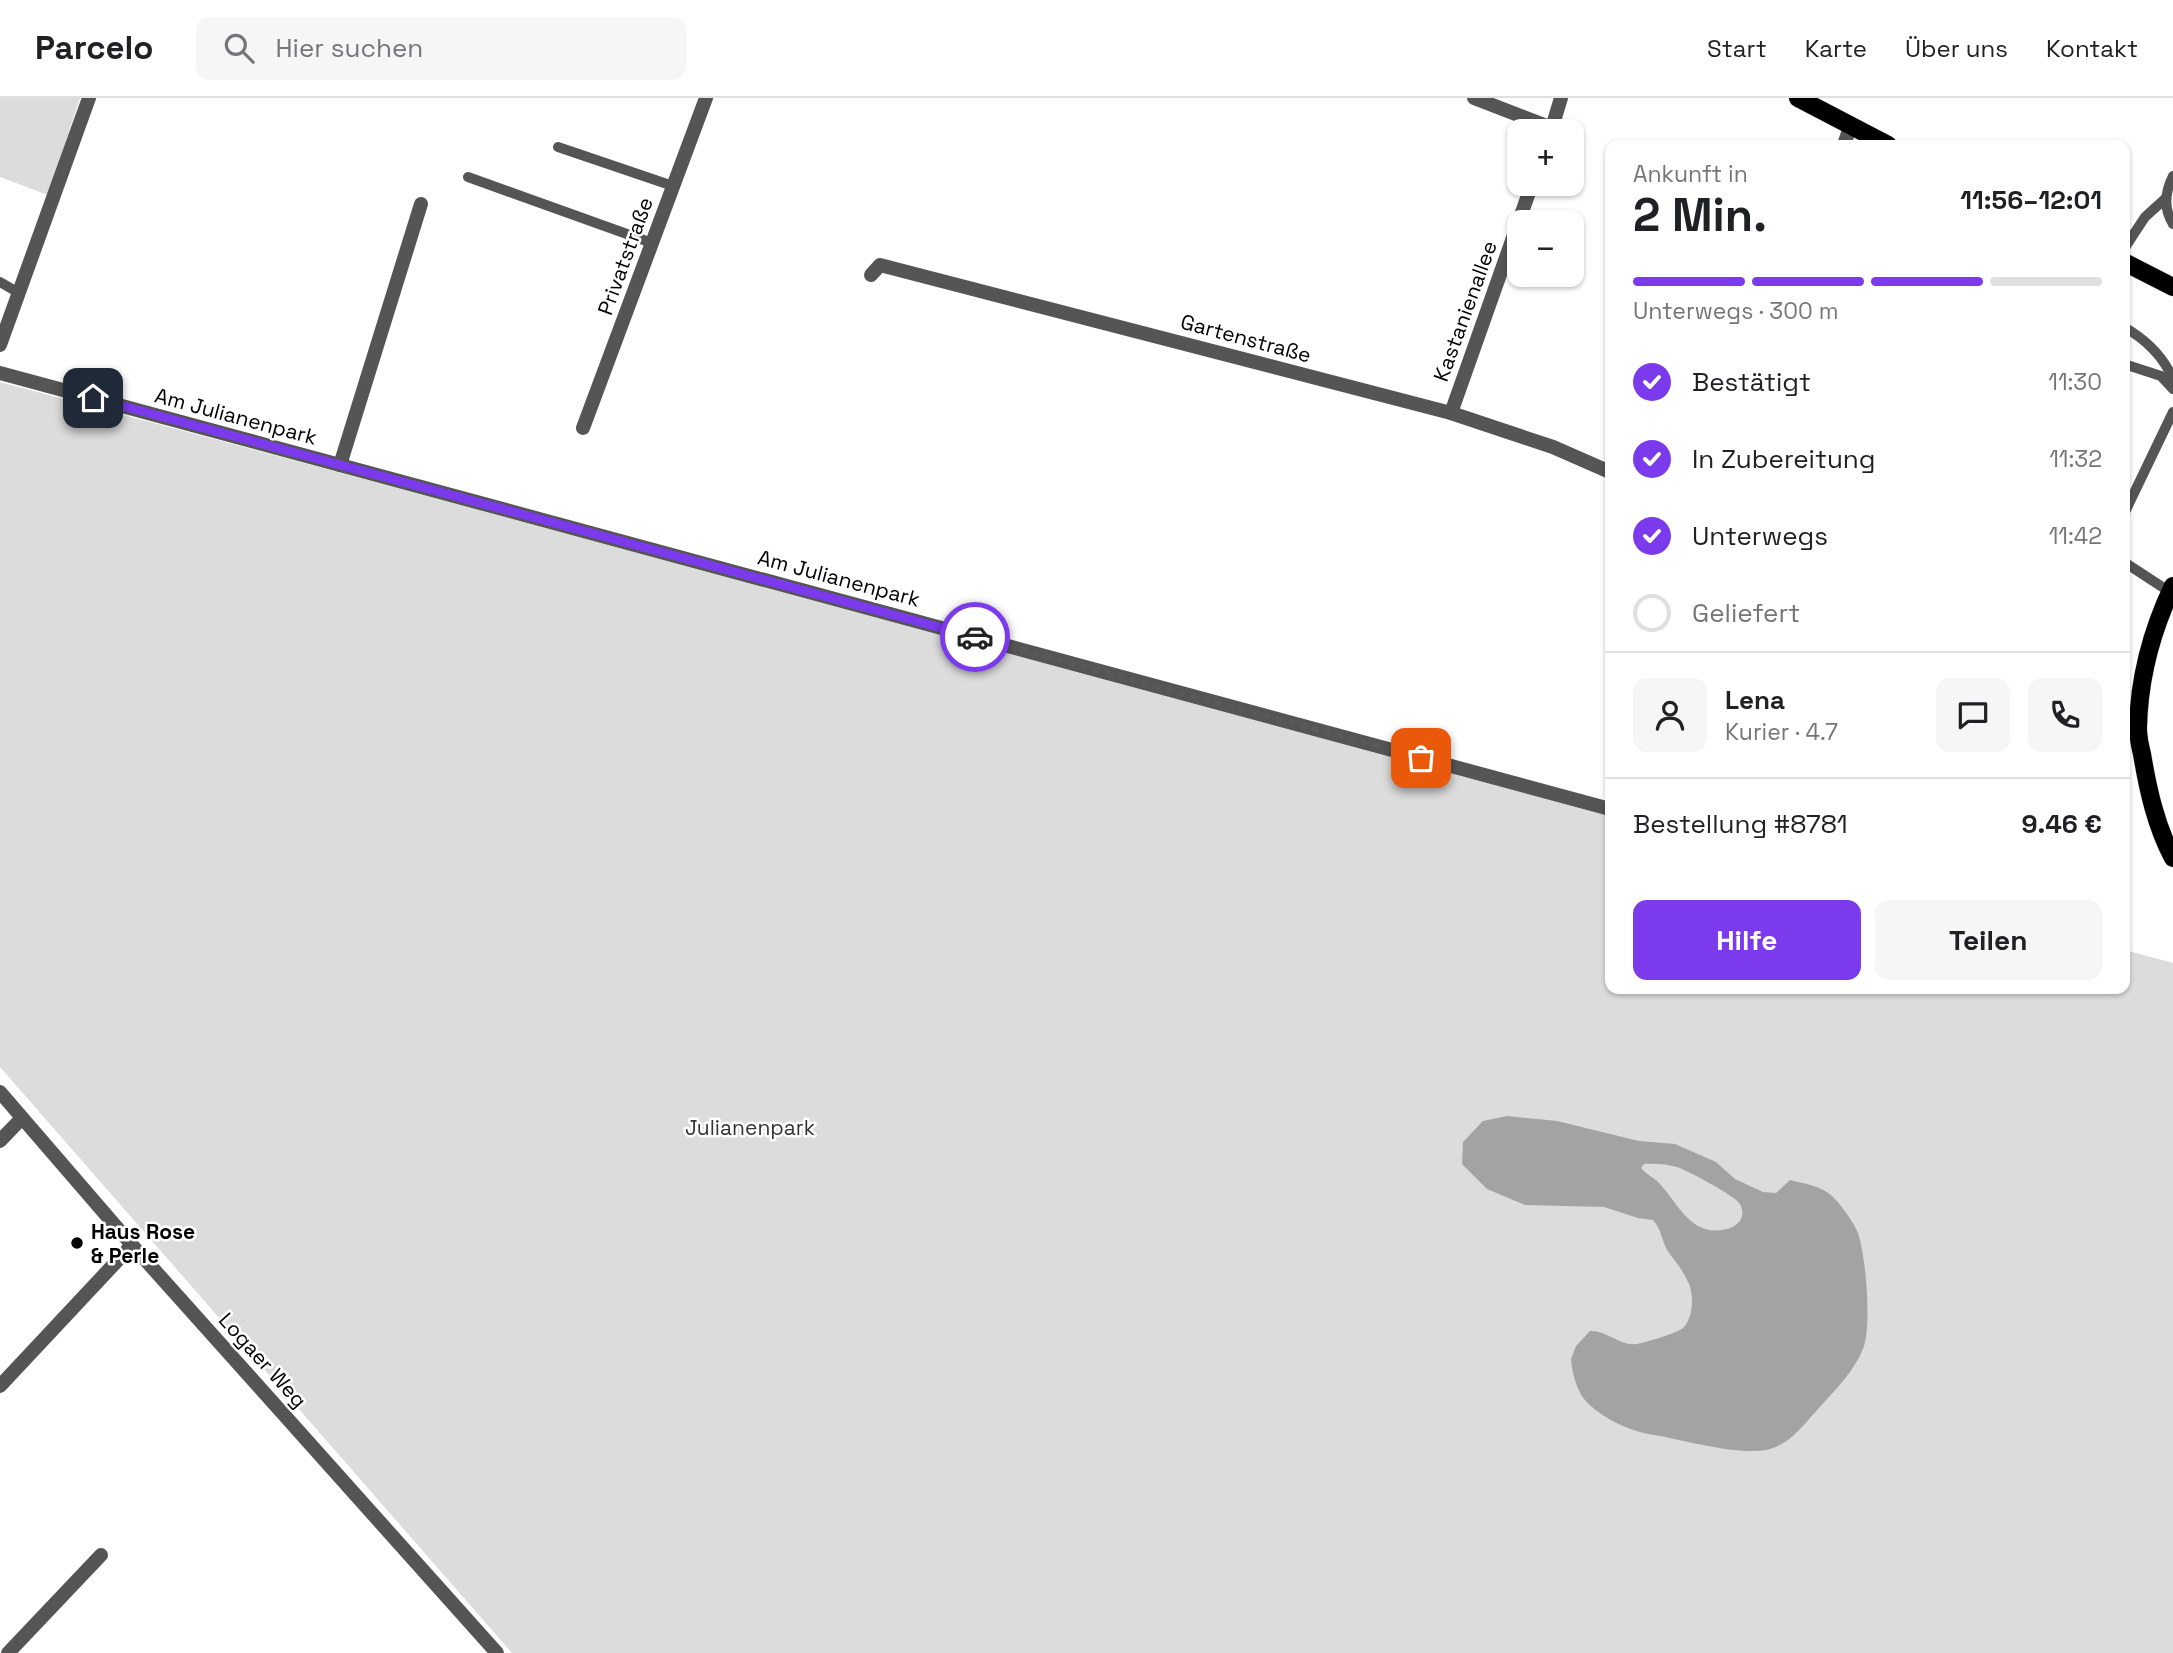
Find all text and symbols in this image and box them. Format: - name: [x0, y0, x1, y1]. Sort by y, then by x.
- search box: [196, 17, 686, 80]
- text: Parcelo: [35, 27, 154, 69]
- icon: search: [220, 29, 258, 67]
- text: Hier suchen: [276, 31, 423, 65]
- text: Start: [1707, 33, 1767, 64]
- text: Karte: [1805, 33, 1867, 64]
- text: Über uns: [1905, 33, 2008, 64]
- text: Kontakt: [2046, 33, 2138, 64]
- map controls: [1507, 119, 1584, 287]
- button: +: [1507, 119, 1584, 196]
- text: Ankunft in: [1633, 159, 1748, 189]
- text: 11:56–12:01: [1960, 183, 2102, 217]
- text: 2 Min.: [1633, 186, 1767, 244]
- street label: Privatstraße: [591, 193, 659, 319]
- button: −: [1507, 210, 1584, 287]
- street label: Kastanienallee: [1427, 237, 1503, 385]
- text: Unterwegs · 300 m: [1633, 296, 1838, 326]
- street label: Gartenstraße: [1178, 308, 1314, 368]
- icon: check: [1633, 363, 1671, 401]
- text: Bestätigt: [1692, 365, 1811, 399]
- text: 11:30: [2048, 367, 2102, 397]
- pin: [63, 368, 123, 428]
- icon: home: [74, 379, 112, 417]
- street label: Am Julianenpark: [152, 381, 320, 451]
- icon: check: [1633, 440, 1671, 478]
- text: In Zubereitung: [1692, 442, 1876, 476]
- text: 11:32: [2049, 444, 2102, 474]
- icon: check: [1633, 517, 1671, 555]
- text: Unterwegs: [1692, 519, 1828, 553]
- text: 11:42: [2049, 521, 2102, 551]
- street label: Am Julianenpark: [755, 543, 923, 613]
- text: Geliefert: [1692, 596, 1800, 630]
- courier: [940, 602, 1010, 672]
- icon: car: [956, 618, 994, 656]
- button: person: [1633, 678, 1707, 752]
- button: chat: [1936, 678, 2010, 752]
- button: phone: [2028, 678, 2102, 752]
- text: Lena: [1725, 683, 1785, 717]
- text: Kurier · 4.7: [1725, 717, 1838, 747]
- pin: [1391, 728, 1451, 788]
- icon: bag: [1402, 739, 1440, 777]
- text: Bestellung #8781: [1633, 807, 1848, 841]
- text: 9.46 €: [2022, 807, 2102, 841]
- button: Hilfe: [1633, 900, 1861, 980]
- button: Teilen: [1875, 900, 2102, 980]
- park label: Julianenpark: [685, 1114, 815, 1141]
- place label: Haus Rose & Perle: [91, 1218, 195, 1269]
- marker: Haus Rose & Perle: [69, 1235, 85, 1251]
- street label: Logaer Weg: [213, 1307, 313, 1413]

